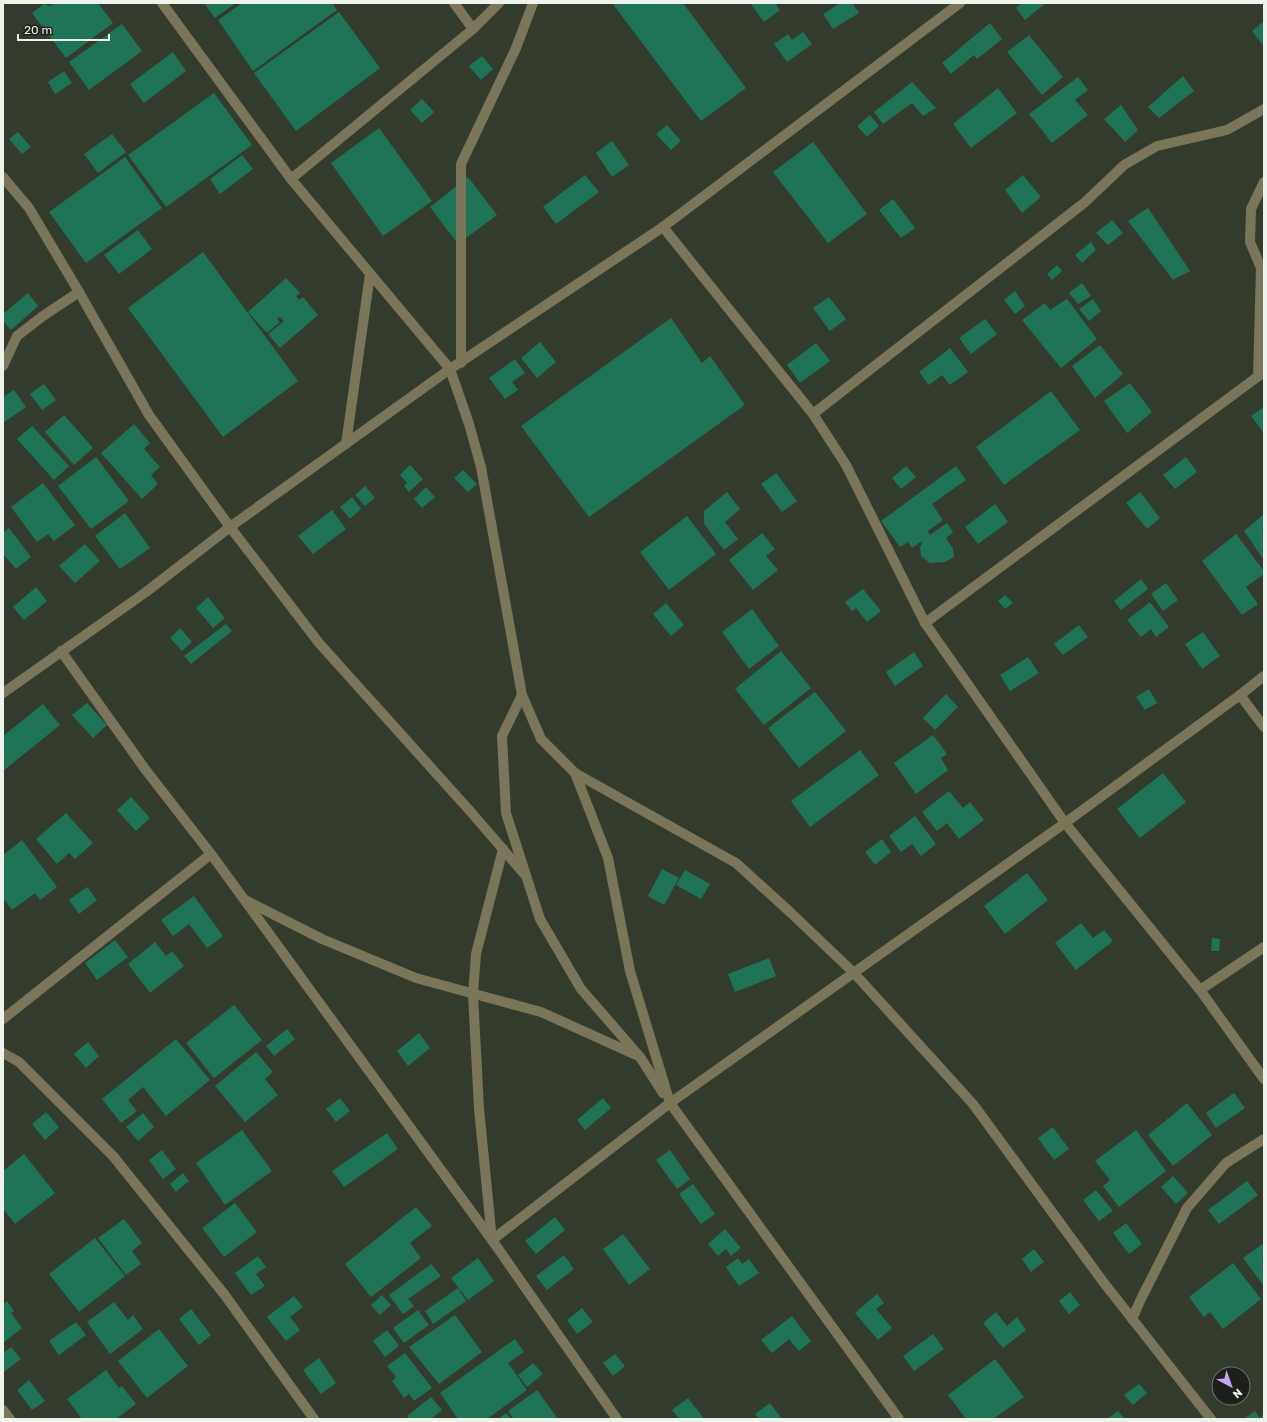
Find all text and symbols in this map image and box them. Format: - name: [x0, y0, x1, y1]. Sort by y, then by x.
- scale bar: [18, 16, 109, 42]
- text: 20 m: [24, 23, 52, 37]
- north arrow: [1211, 1366, 1251, 1406]
- text: N: [1230, 1386, 1244, 1401]

